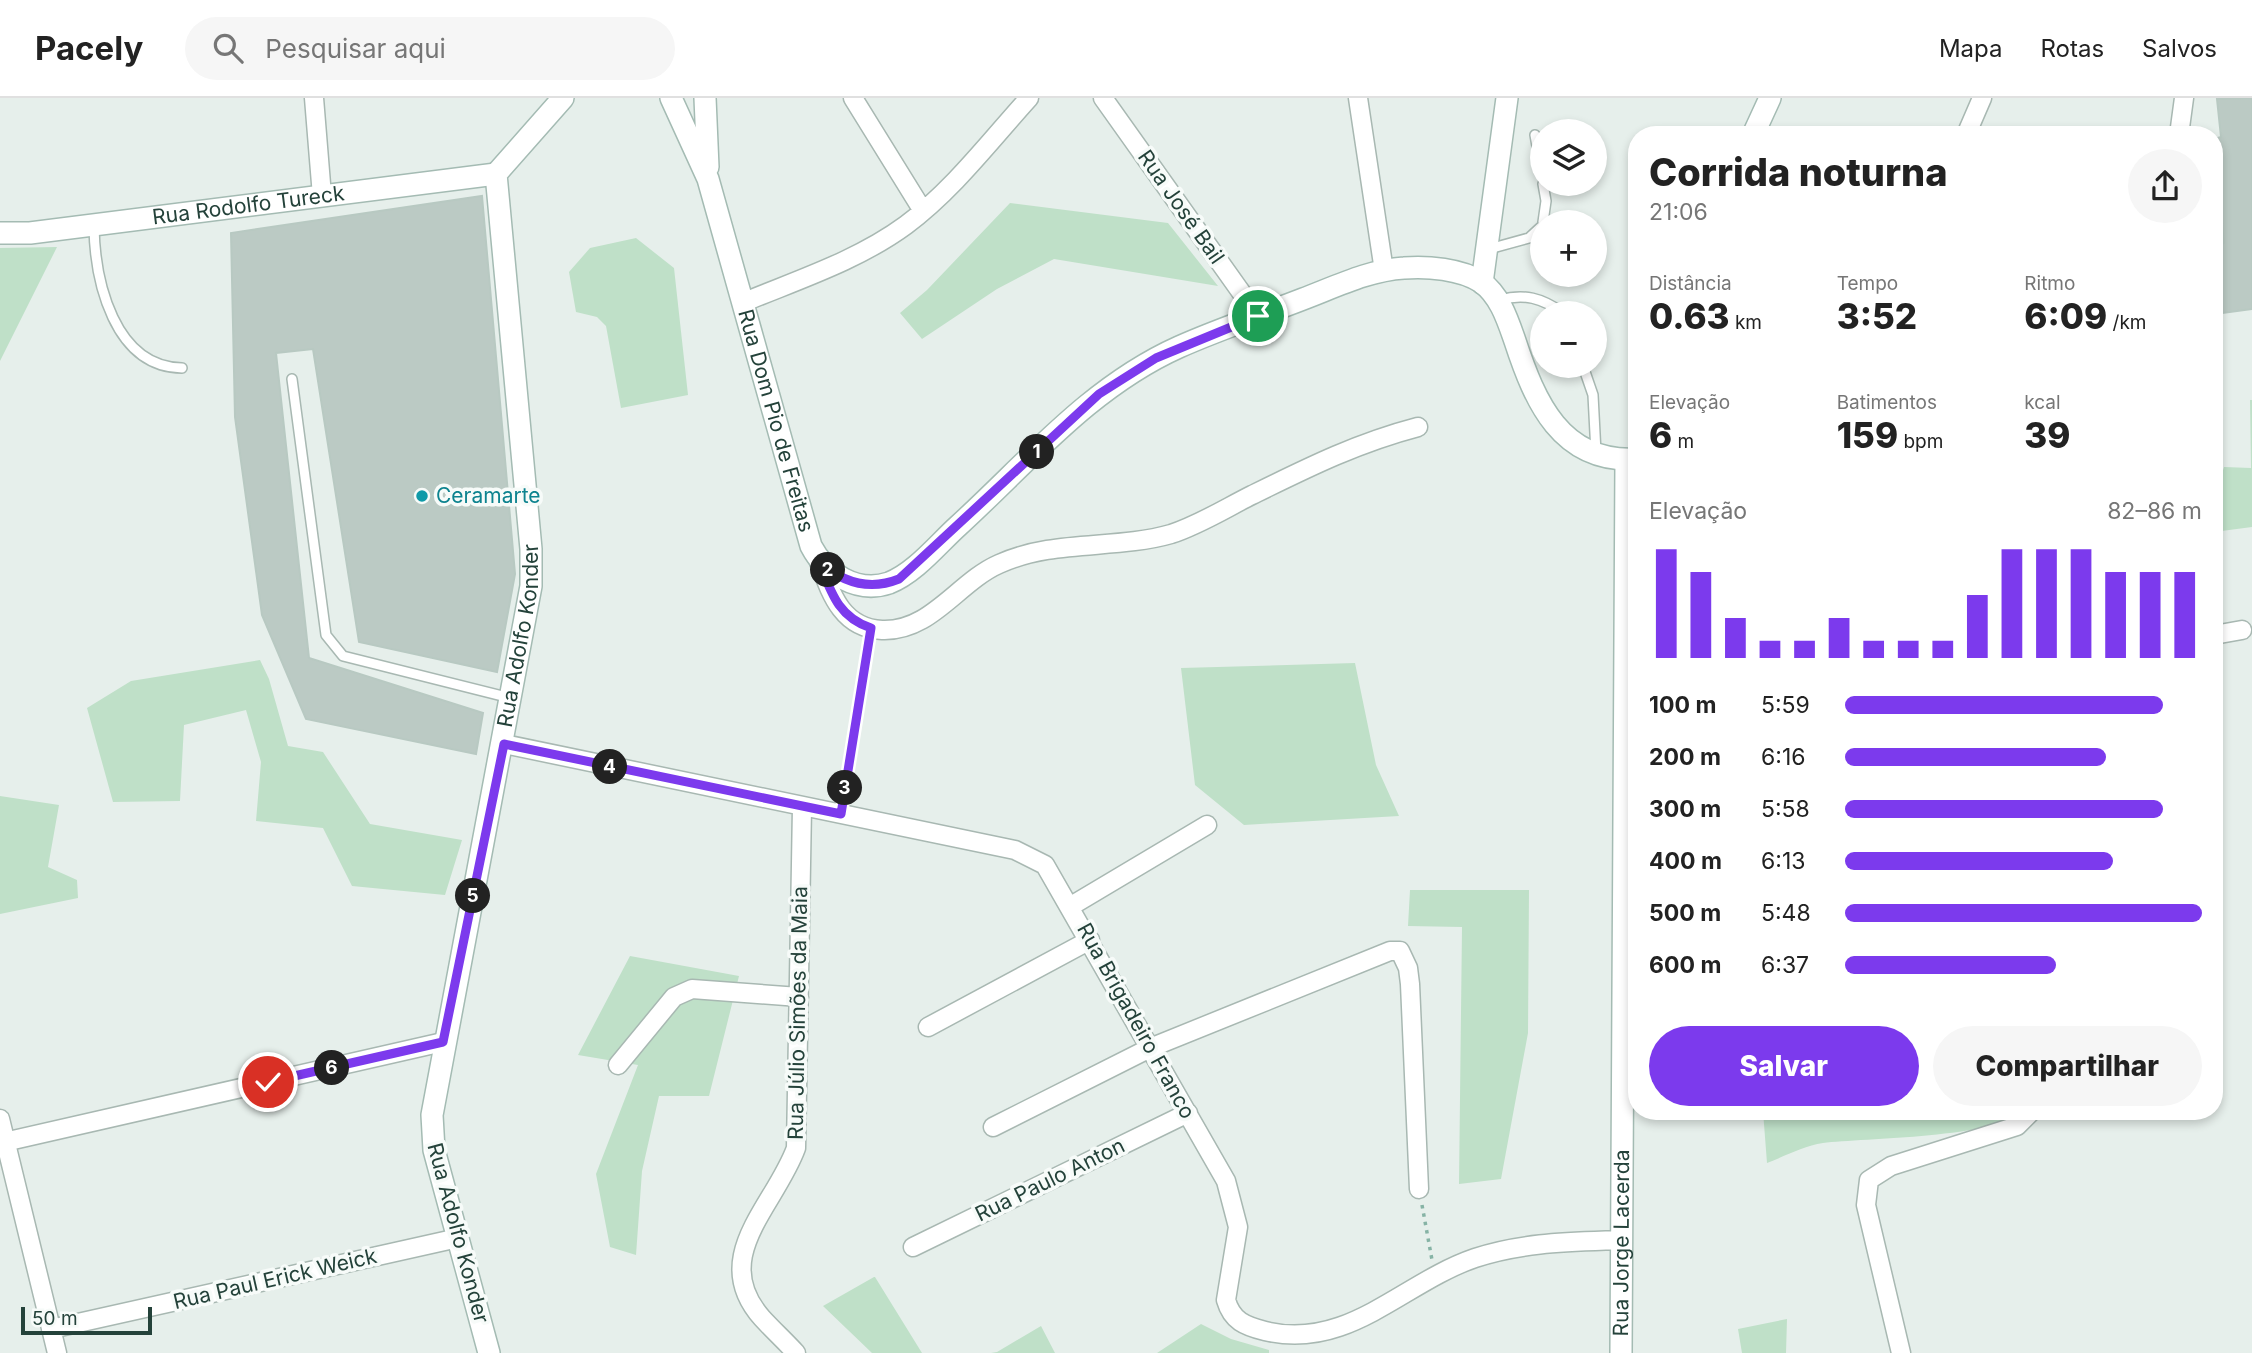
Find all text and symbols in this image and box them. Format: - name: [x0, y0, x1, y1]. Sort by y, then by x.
- search box: [185, 17, 675, 80]
- text: Pacely: [35, 28, 143, 68]
- icon: search: [209, 29, 247, 67]
- text: Pesquisar aqui: [265, 33, 446, 64]
- text: Mapa: [1939, 34, 2003, 63]
- text: Rotas: [2041, 34, 2104, 63]
- text: Salvos: [2142, 34, 2217, 63]
- map controls: [1530, 119, 1607, 378]
- button: layers: [1530, 119, 1607, 196]
- street label: Rua José Bail: [1133, 145, 1230, 268]
- text: Corrida noturna: [1649, 149, 1948, 195]
- button: share: [2128, 149, 2202, 223]
- street label: Rua Rodolfo Tureck: [151, 180, 346, 229]
- text: 21:06: [1649, 198, 1708, 226]
- button: +: [1530, 210, 1607, 287]
- text: Distância: [1649, 272, 1732, 295]
- text: Tempo: [1837, 272, 1898, 295]
- text: Ritmo: [2024, 272, 2075, 295]
- pin: [1228, 286, 1288, 346]
- text: 0.63: [1649, 295, 1730, 337]
- text: 3:52: [1837, 295, 1917, 337]
- text: 6:09: [2024, 295, 2107, 337]
- icon: arrive: [1239, 297, 1277, 335]
- button: −: [1530, 301, 1607, 378]
- street label: Rua Dom Pio de Freitas: [733, 306, 819, 535]
- text: km: [1730, 311, 1762, 334]
- text: /km: [2107, 311, 2146, 334]
- text: Elevação: [1649, 391, 1730, 414]
- text: Batimentos: [1837, 391, 1937, 414]
- text: kcal: [2024, 391, 2061, 414]
- text: 6: [1649, 414, 1672, 456]
- text: 159: [1837, 414, 1898, 456]
- text: 39: [2024, 414, 2070, 456]
- text: m: [1672, 430, 1694, 453]
- text: bpm: [1898, 430, 1943, 453]
- pin: 1: [1020, 434, 1054, 470]
- text: 1: [1032, 440, 1041, 463]
- place label: Ceramarte: [436, 483, 541, 508]
- marker: Ceramarte: [414, 488, 430, 504]
- text: Elevação: [1649, 497, 1747, 525]
- text: 82–86 m: [2107, 497, 2202, 525]
- street label: Rua Adolfo Konder: [492, 543, 543, 729]
- pin: 2: [810, 552, 846, 588]
- text: 2: [822, 558, 833, 581]
- text: 100 m: [1649, 691, 1716, 719]
- text: 5:59: [1761, 691, 1810, 719]
- text: 200 m: [1649, 743, 1721, 771]
- text: 6:16: [1761, 743, 1806, 771]
- pin: 4: [592, 750, 628, 784]
- text: 4: [603, 755, 616, 778]
- pin: 3: [828, 770, 862, 806]
- text: 3: [838, 776, 851, 799]
- text: 300 m: [1649, 795, 1721, 823]
- text: 5:58: [1761, 795, 1810, 823]
- text: 400 m: [1649, 847, 1722, 875]
- text: 6:13: [1761, 847, 1805, 875]
- pin: 5: [456, 878, 490, 914]
- text: 5: [466, 884, 479, 907]
- street label: Rua Júlio Simões da Maia: [783, 886, 812, 1140]
- text: 500 m: [1649, 899, 1721, 927]
- text: 5:48: [1761, 899, 1811, 927]
- street label: Rua Brigadeiro Franco: [1072, 918, 1201, 1123]
- text: 600 m: [1649, 951, 1721, 979]
- text: 6:37: [1761, 951, 1809, 979]
- button: Salvar: [1649, 1026, 1919, 1106]
- button: Compartilhar: [1933, 1026, 2202, 1106]
- pin: 6: [314, 1051, 350, 1086]
- pin: [238, 1052, 298, 1112]
- text: 6: [325, 1056, 338, 1079]
- icon: check: [249, 1063, 287, 1101]
- street label: Rua Paulo Anton: [971, 1132, 1129, 1227]
- street label: Rua Adolfo Konder: [422, 1140, 495, 1326]
- street label: Rua Jorge Lacerda: [1608, 1149, 1634, 1337]
- street label: Rua Paul Erick Weick: [171, 1243, 380, 1314]
- scale bar: [21, 1304, 152, 1336]
- text: 50 m: [32, 1307, 78, 1330]

